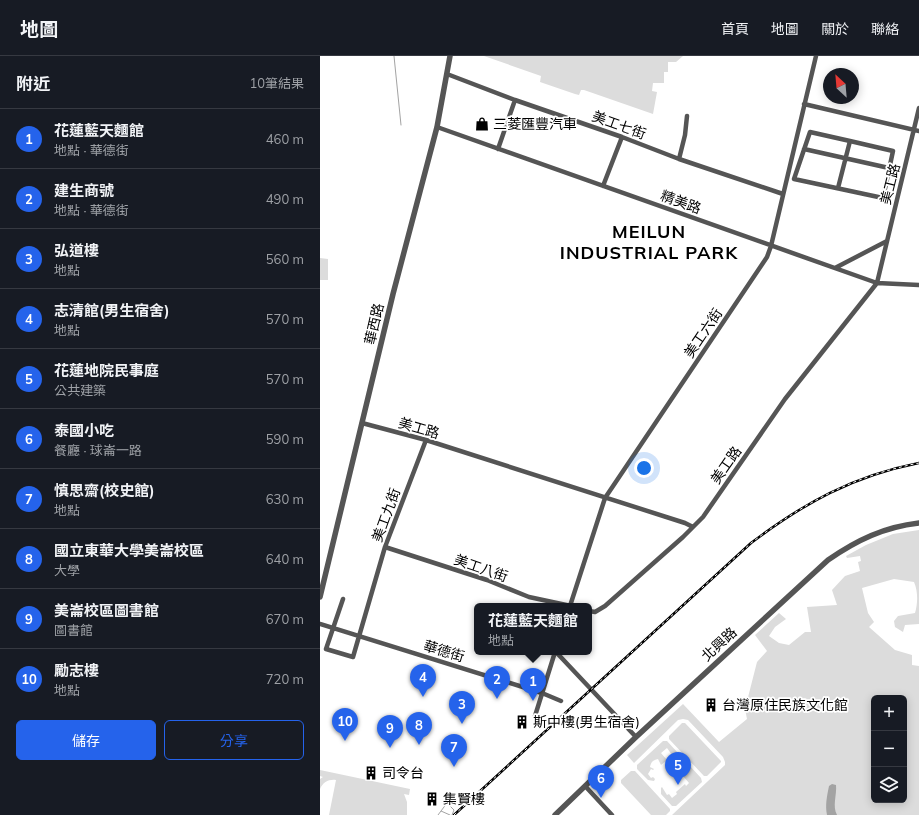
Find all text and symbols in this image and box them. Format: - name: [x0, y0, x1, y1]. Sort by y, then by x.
- text: 地圖: [20, 17, 58, 41]
- text: 首頁: [721, 20, 749, 38]
- text: 地圖: [771, 20, 799, 38]
- text: 關於: [821, 20, 849, 38]
- text: 聯絡: [871, 20, 899, 38]
- north arrow: [823, 68, 859, 104]
- text: 附近: [16, 73, 50, 94]
- text: 10筆結果: [249, 75, 304, 91]
- street label: 美工七街: [590, 107, 648, 143]
- place label: 三菱匯豐汽車: [493, 115, 577, 133]
- shop icon: 三菱匯豐汽車: [474, 116, 490, 132]
- text: 花蓮藍天麵館: [54, 121, 144, 140]
- text: 1: [25, 131, 33, 147]
- text: 460 m: [266, 131, 304, 147]
- text: 地點 · 華德街: [54, 142, 129, 158]
- street label: 美工路: [876, 161, 904, 207]
- text: 建生商號: [54, 181, 114, 200]
- street label: 精美路: [658, 186, 704, 218]
- text: 2: [25, 191, 33, 207]
- text: 490 m: [266, 191, 304, 207]
- text: 地點 · 華德街: [54, 202, 129, 218]
- district label: MEILUN INDUSTRIAL PARK: [560, 220, 738, 264]
- text: 弘道樓: [54, 241, 99, 260]
- text: 3: [25, 251, 33, 267]
- text: 560 m: [266, 251, 304, 267]
- text: 地點: [54, 262, 80, 278]
- text: 志清館(男生宿舍): [54, 301, 170, 320]
- street label: 華西路: [361, 302, 387, 346]
- street label: 美工六街: [680, 305, 726, 361]
- text: 4: [25, 311, 33, 327]
- text: 570 m: [266, 311, 304, 327]
- text: 地點: [54, 322, 80, 338]
- text: 花蓮地院民事庭: [54, 361, 159, 380]
- text: 5: [25, 371, 33, 387]
- text: 570 m: [266, 371, 304, 387]
- text: 公共建築: [54, 382, 106, 398]
- street label: 美工路: [396, 414, 442, 442]
- text: 泰國小吃: [54, 421, 114, 440]
- text: 6: [25, 431, 33, 447]
- text: 590 m: [266, 431, 304, 447]
- text: 餐廳 · 球崙一路: [54, 442, 142, 458]
- street label: 美工路: [707, 443, 745, 487]
- your location: [634, 458, 654, 478]
- text: 慎思齋(校史館): [54, 481, 155, 500]
- street label: 美工九街: [368, 486, 404, 544]
- text: 7: [25, 491, 33, 507]
- text: 630 m: [266, 491, 304, 507]
- text: 地點: [54, 502, 80, 518]
- text: 國立東華大學美崙校區: [54, 541, 204, 560]
- street label: 美工八街: [452, 550, 510, 586]
- text: 8: [25, 551, 33, 567]
- text: 640 m: [266, 551, 304, 567]
- text: 大學: [54, 562, 80, 578]
- text: 美崙校區圖書館: [54, 601, 159, 620]
- popup: [474, 603, 592, 655]
- text: 9: [25, 611, 33, 627]
- text: 670 m: [266, 611, 304, 627]
- text: 花蓮藍天麵館: [488, 611, 578, 630]
- text: 圖書館: [54, 622, 93, 638]
- street label: 北興路: [698, 623, 740, 665]
- text: 地點: [488, 632, 514, 648]
- street label: 華德街: [421, 636, 467, 666]
- text: 勵志樓: [54, 661, 99, 680]
- pin: 4: [410, 664, 436, 697]
- pin: 2: [484, 666, 510, 699]
- pin: 1: [520, 668, 546, 701]
- text: 10: [21, 671, 37, 687]
- text: 720 m: [266, 671, 304, 687]
- text: 地點: [54, 682, 80, 698]
- pin: 3: [449, 691, 475, 724]
- map controls: [871, 695, 907, 803]
- button: +: [871, 695, 907, 731]
- place label: 台灣原住民族文化館: [722, 696, 848, 714]
- building icon: 台灣原住民族文化館: [703, 697, 719, 713]
- pin: 10: [332, 708, 358, 741]
- pin: 8: [406, 712, 432, 745]
- place label: 斯中樓(男生宿舍): [533, 713, 640, 731]
- building icon: 斯中樓(男生宿舍): [514, 714, 530, 730]
- pin: 9: [377, 715, 403, 748]
- button: 儲存: [16, 720, 156, 760]
- button: 分享: [164, 720, 304, 760]
- button: −: [871, 731, 907, 767]
- pin: 7: [441, 734, 467, 767]
- pin: 5: [665, 752, 691, 785]
- place label: 司令台: [382, 764, 424, 782]
- building icon: 司令台: [363, 765, 379, 781]
- pin: 6: [588, 765, 614, 798]
- button: layers: [871, 767, 907, 803]
- place label: 集賢樓: [443, 790, 485, 808]
- building icon: 集賢樓: [424, 791, 440, 807]

